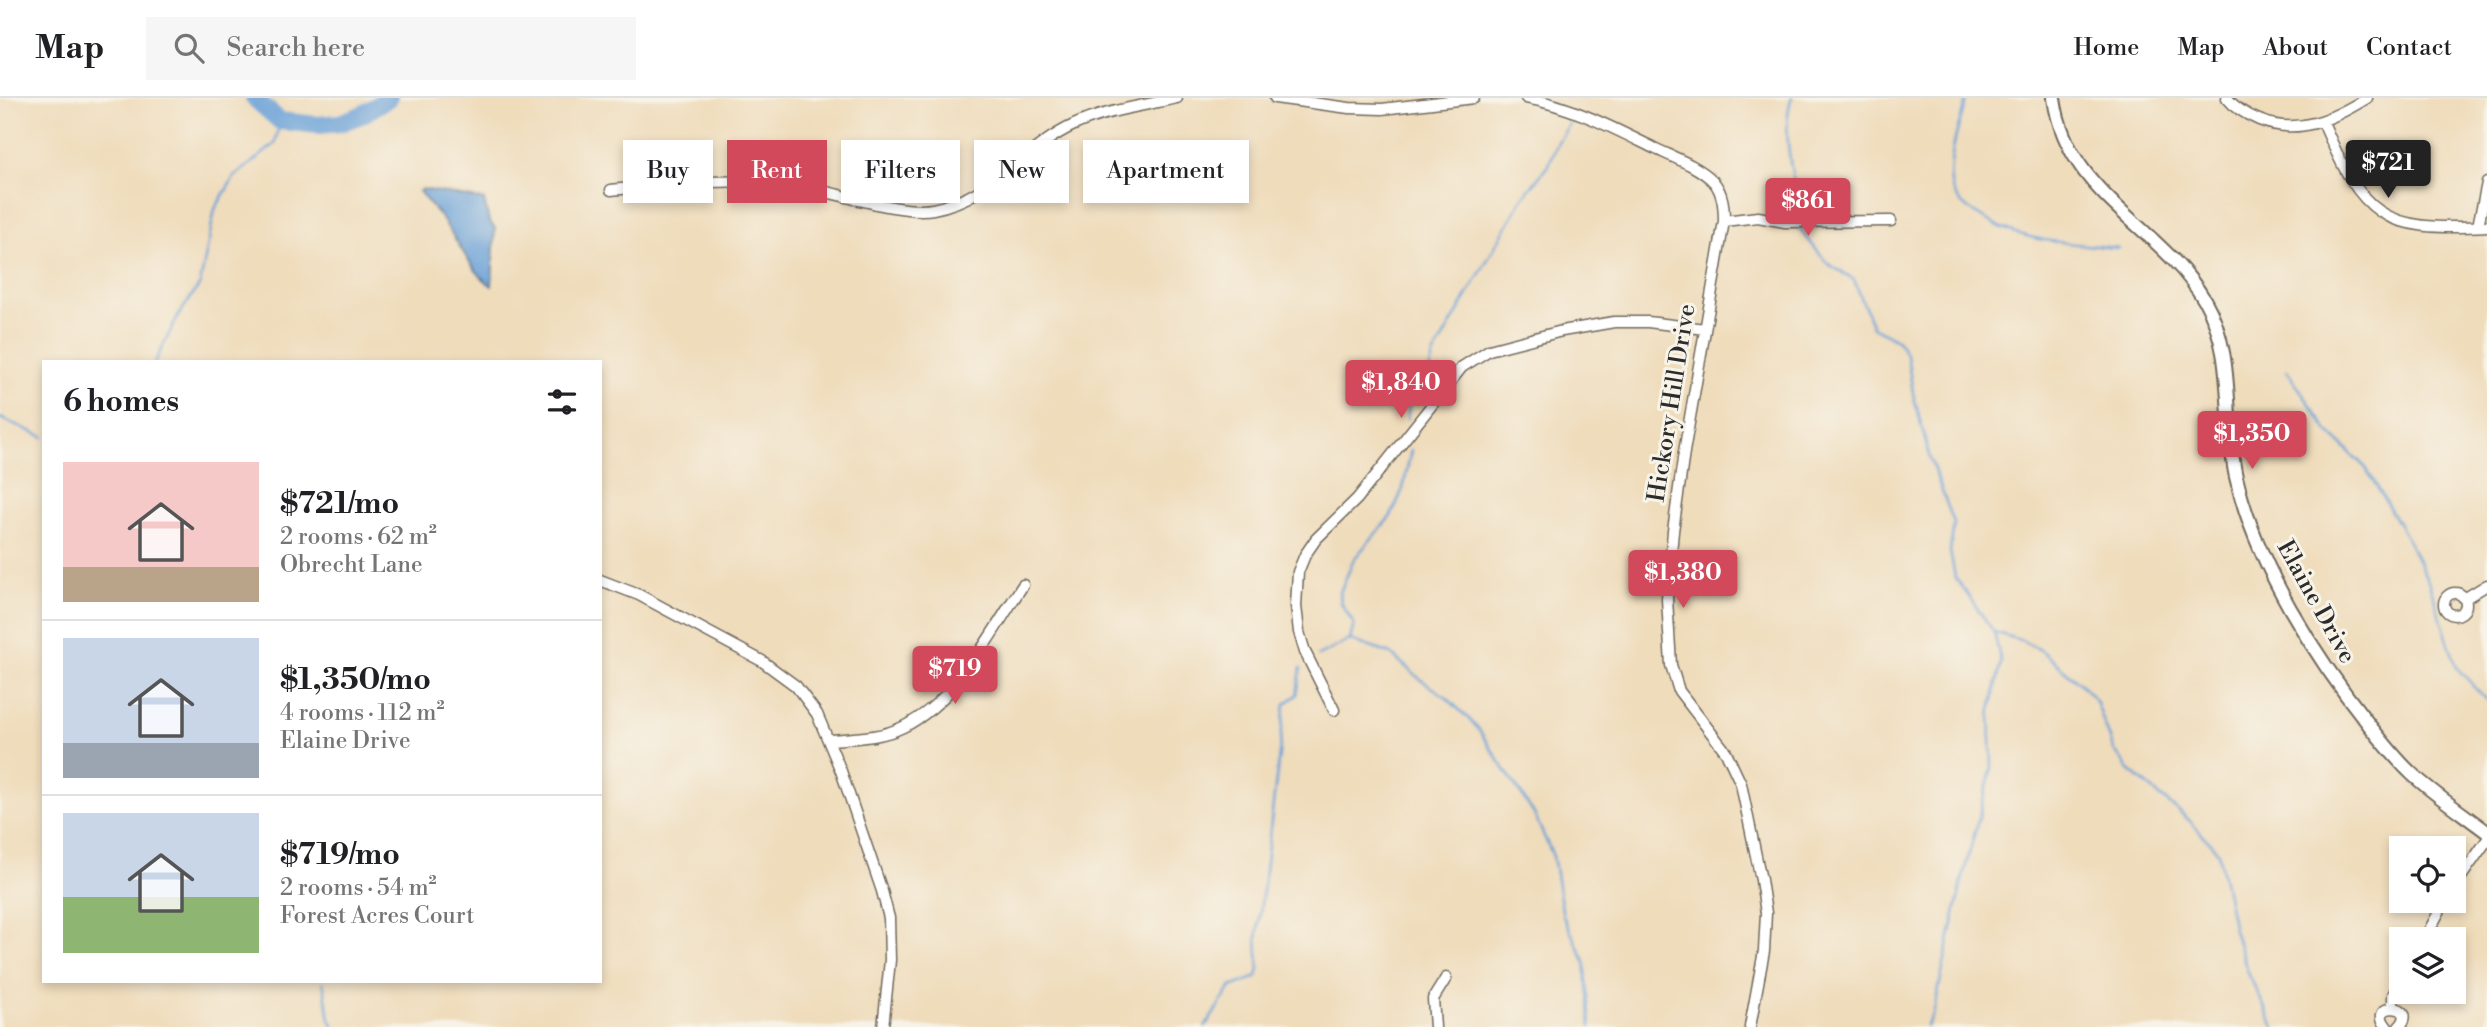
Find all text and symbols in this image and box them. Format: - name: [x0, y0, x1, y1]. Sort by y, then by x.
- search box: [146, 17, 636, 80]
- text: Map: [35, 28, 104, 69]
- icon: search: [170, 29, 208, 67]
- text: Search here: [226, 32, 365, 64]
- text: Home: [2074, 33, 2139, 63]
- text: Map: [2177, 33, 2225, 63]
- text: About: [2263, 33, 2328, 63]
- text: Contact: [2366, 33, 2452, 63]
- chip: Buy: [623, 140, 713, 203]
- chip: Rent: [727, 140, 827, 203]
- chip: Filters: [841, 140, 960, 203]
- chip: New: [974, 140, 1069, 203]
- chip: Apartment: [1083, 140, 1249, 203]
- pin: $721: [2347, 140, 2429, 200]
- text: $721: [2362, 149, 2414, 177]
- pin: $861: [1767, 178, 1849, 238]
- text: $861: [1781, 187, 1835, 215]
- street label: Hickory Hill Drive: [1642, 302, 1702, 504]
- pin: $1,840: [1344, 360, 1458, 420]
- text: $1,840: [1361, 369, 1441, 397]
- text: 6 homes: [63, 383, 179, 421]
- icon: filters: [543, 383, 581, 421]
- pin: $1,350: [2195, 412, 2309, 471]
- text: $1,350: [2214, 420, 2290, 448]
- text: $721/mo: [280, 485, 399, 523]
- icon: home: [119, 490, 203, 574]
- text: 2 rooms · 62 m²: [280, 523, 437, 551]
- street label: Elaine Drive: [2270, 535, 2362, 669]
- pin: $1,380: [1626, 550, 1740, 610]
- text: Obrecht Lane: [280, 551, 423, 579]
- text: $1,380: [1644, 559, 1722, 587]
- pin: $719: [914, 646, 996, 706]
- text: $719: [928, 655, 982, 683]
- text: $1,350/mo: [280, 661, 431, 699]
- icon: home: [119, 666, 203, 750]
- text: 4 rooms · 112 m²: [280, 699, 445, 727]
- text: Elaine Drive: [280, 727, 411, 755]
- text: $719/mo: [280, 836, 400, 874]
- map controls: [2389, 836, 2466, 1004]
- button: locate: [2389, 836, 2466, 913]
- icon: home: [119, 841, 203, 925]
- text: 2 rooms · 54 m²: [280, 874, 437, 902]
- text: Forest Acres Court: [280, 902, 474, 930]
- button: layers: [2389, 927, 2466, 1004]

